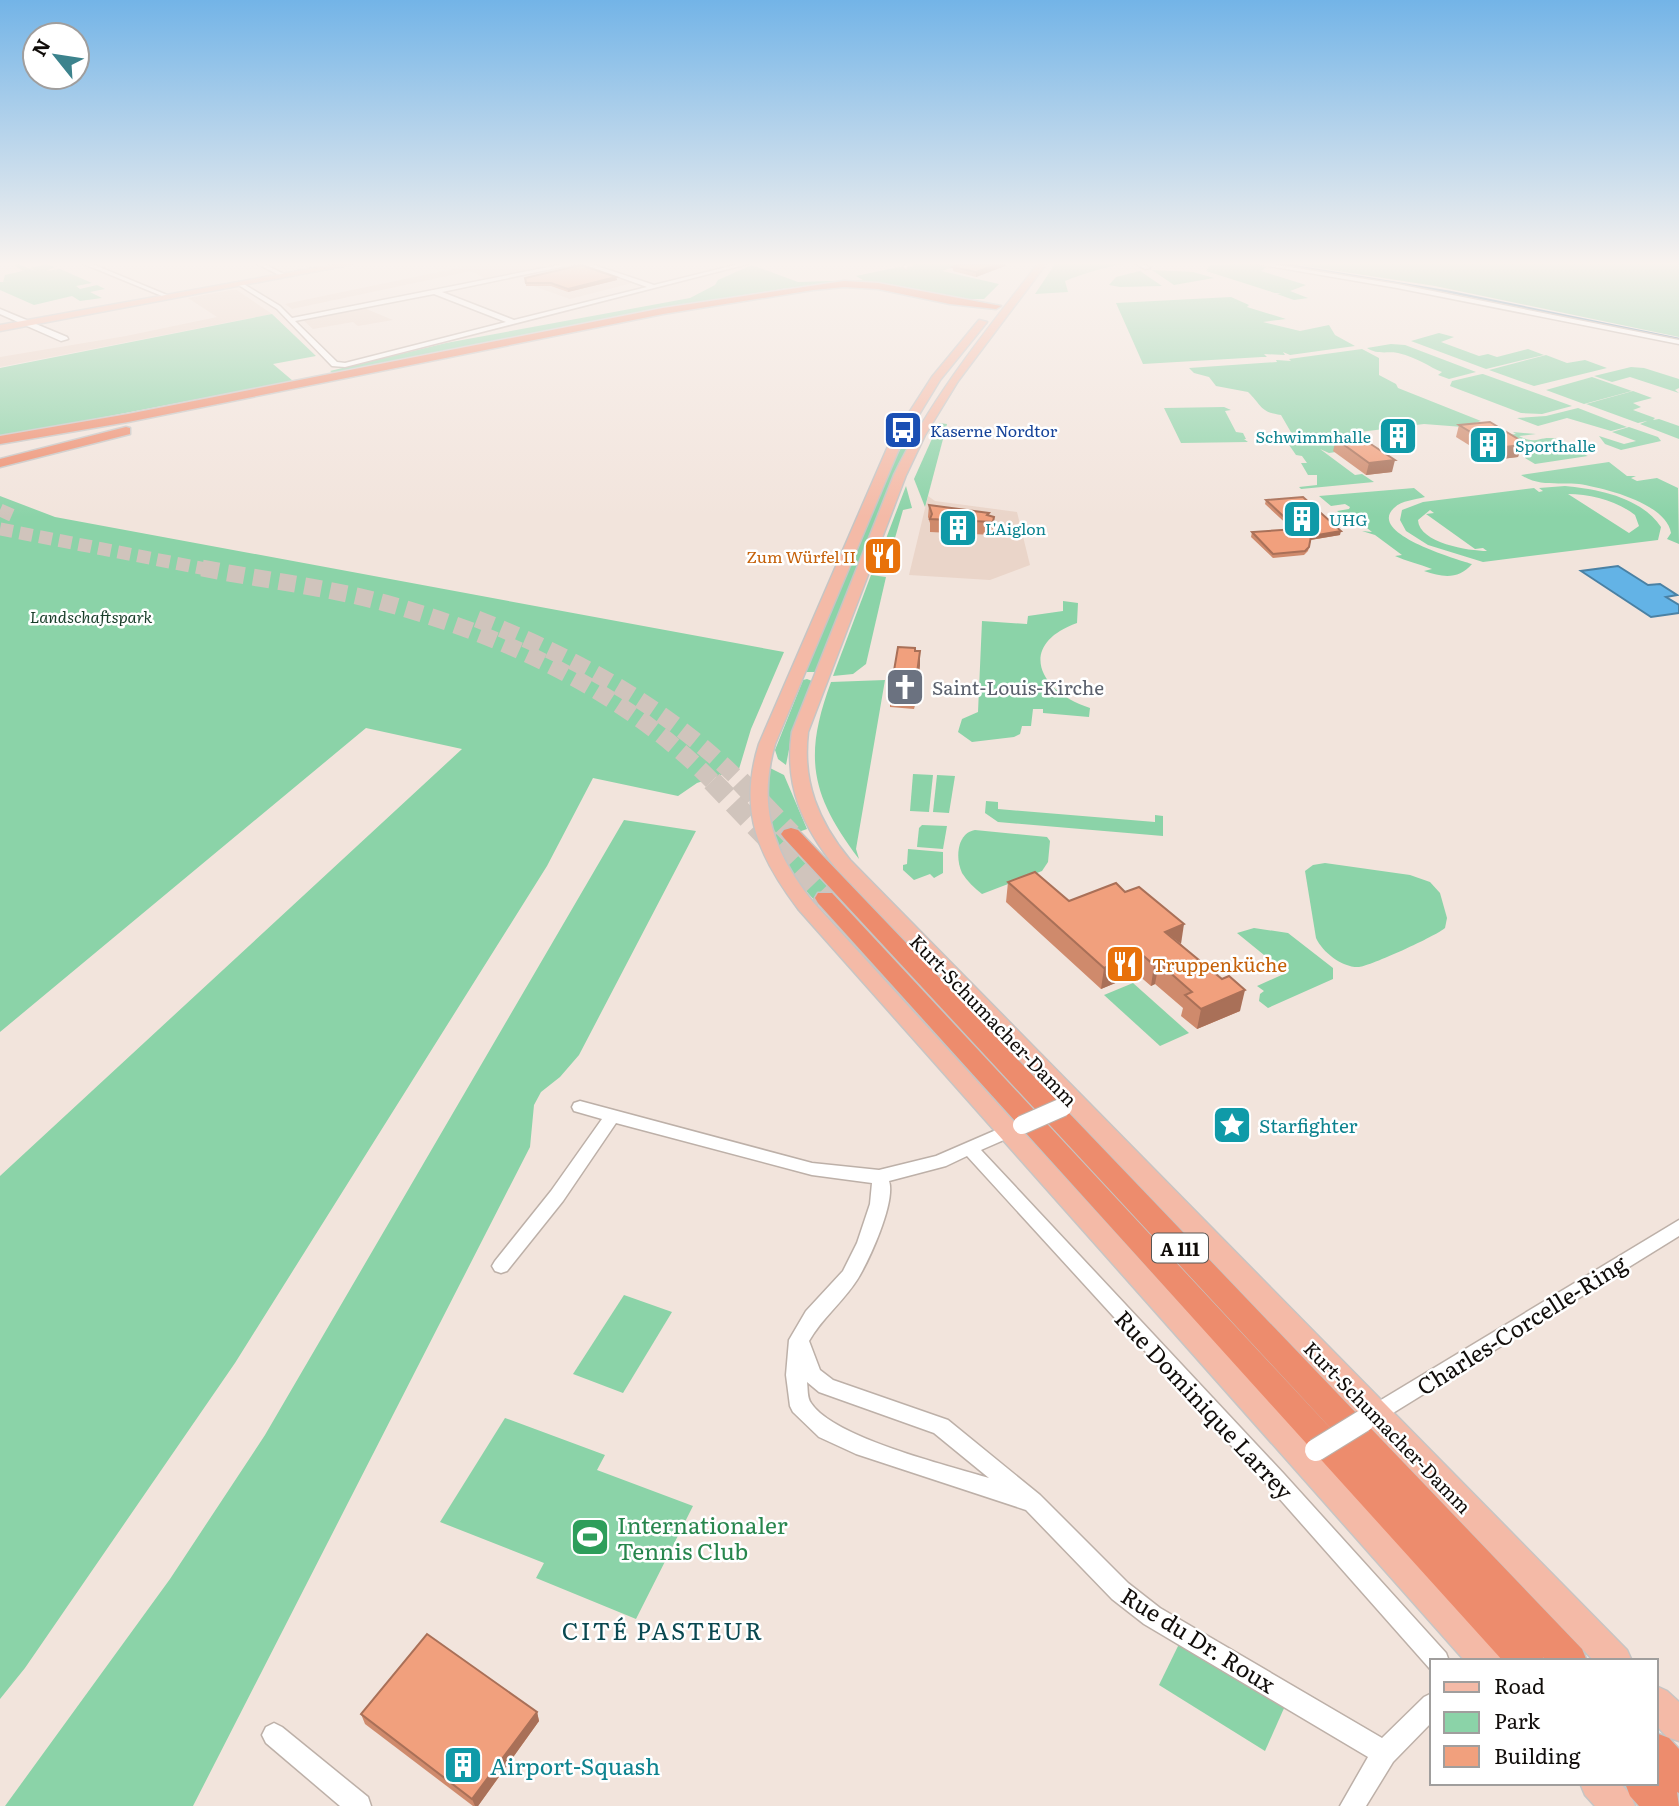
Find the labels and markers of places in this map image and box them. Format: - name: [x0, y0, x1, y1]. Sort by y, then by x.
- bus stop icon: Kaserne Nordtor: [882, 409, 924, 451]
- building icon: Schwimmhalle: [1377, 415, 1419, 457]
- place label: Kaserne Nordtor: [930, 418, 1058, 442]
- place label: Schwimmhalle: [1256, 424, 1371, 448]
- building icon: Sporthalle: [1467, 424, 1509, 466]
- place label: Sporthalle: [1515, 433, 1596, 457]
- building icon: UHG: [1281, 498, 1323, 540]
- building icon: L'Aiglon: [937, 507, 979, 549]
- place label: UHG: [1329, 507, 1367, 531]
- place label: L'Aiglon: [985, 516, 1046, 540]
- restaurant icon: Zum Würfel II: [862, 535, 904, 577]
- place label: Zum Würfel II: [746, 544, 856, 568]
- church icon: Saint-Louis-Kirche: [884, 666, 926, 708]
- place label: Saint-Louis-Kirche: [932, 673, 1104, 701]
- restaurant icon: Truppenküche: [1104, 943, 1146, 985]
- place label: Truppenküche: [1152, 950, 1287, 978]
- place icon: Starfighter: [1211, 1104, 1253, 1146]
- place label: Starfighter: [1259, 1111, 1358, 1139]
- place label: Internationaler Tennis Club: [617, 1507, 788, 1567]
- sports icon: Internationaler Tennis Club: [569, 1516, 611, 1558]
- building icon: Airport-Squash: [442, 1744, 484, 1786]
- place label: Airport-Squash: [490, 1748, 660, 1782]

